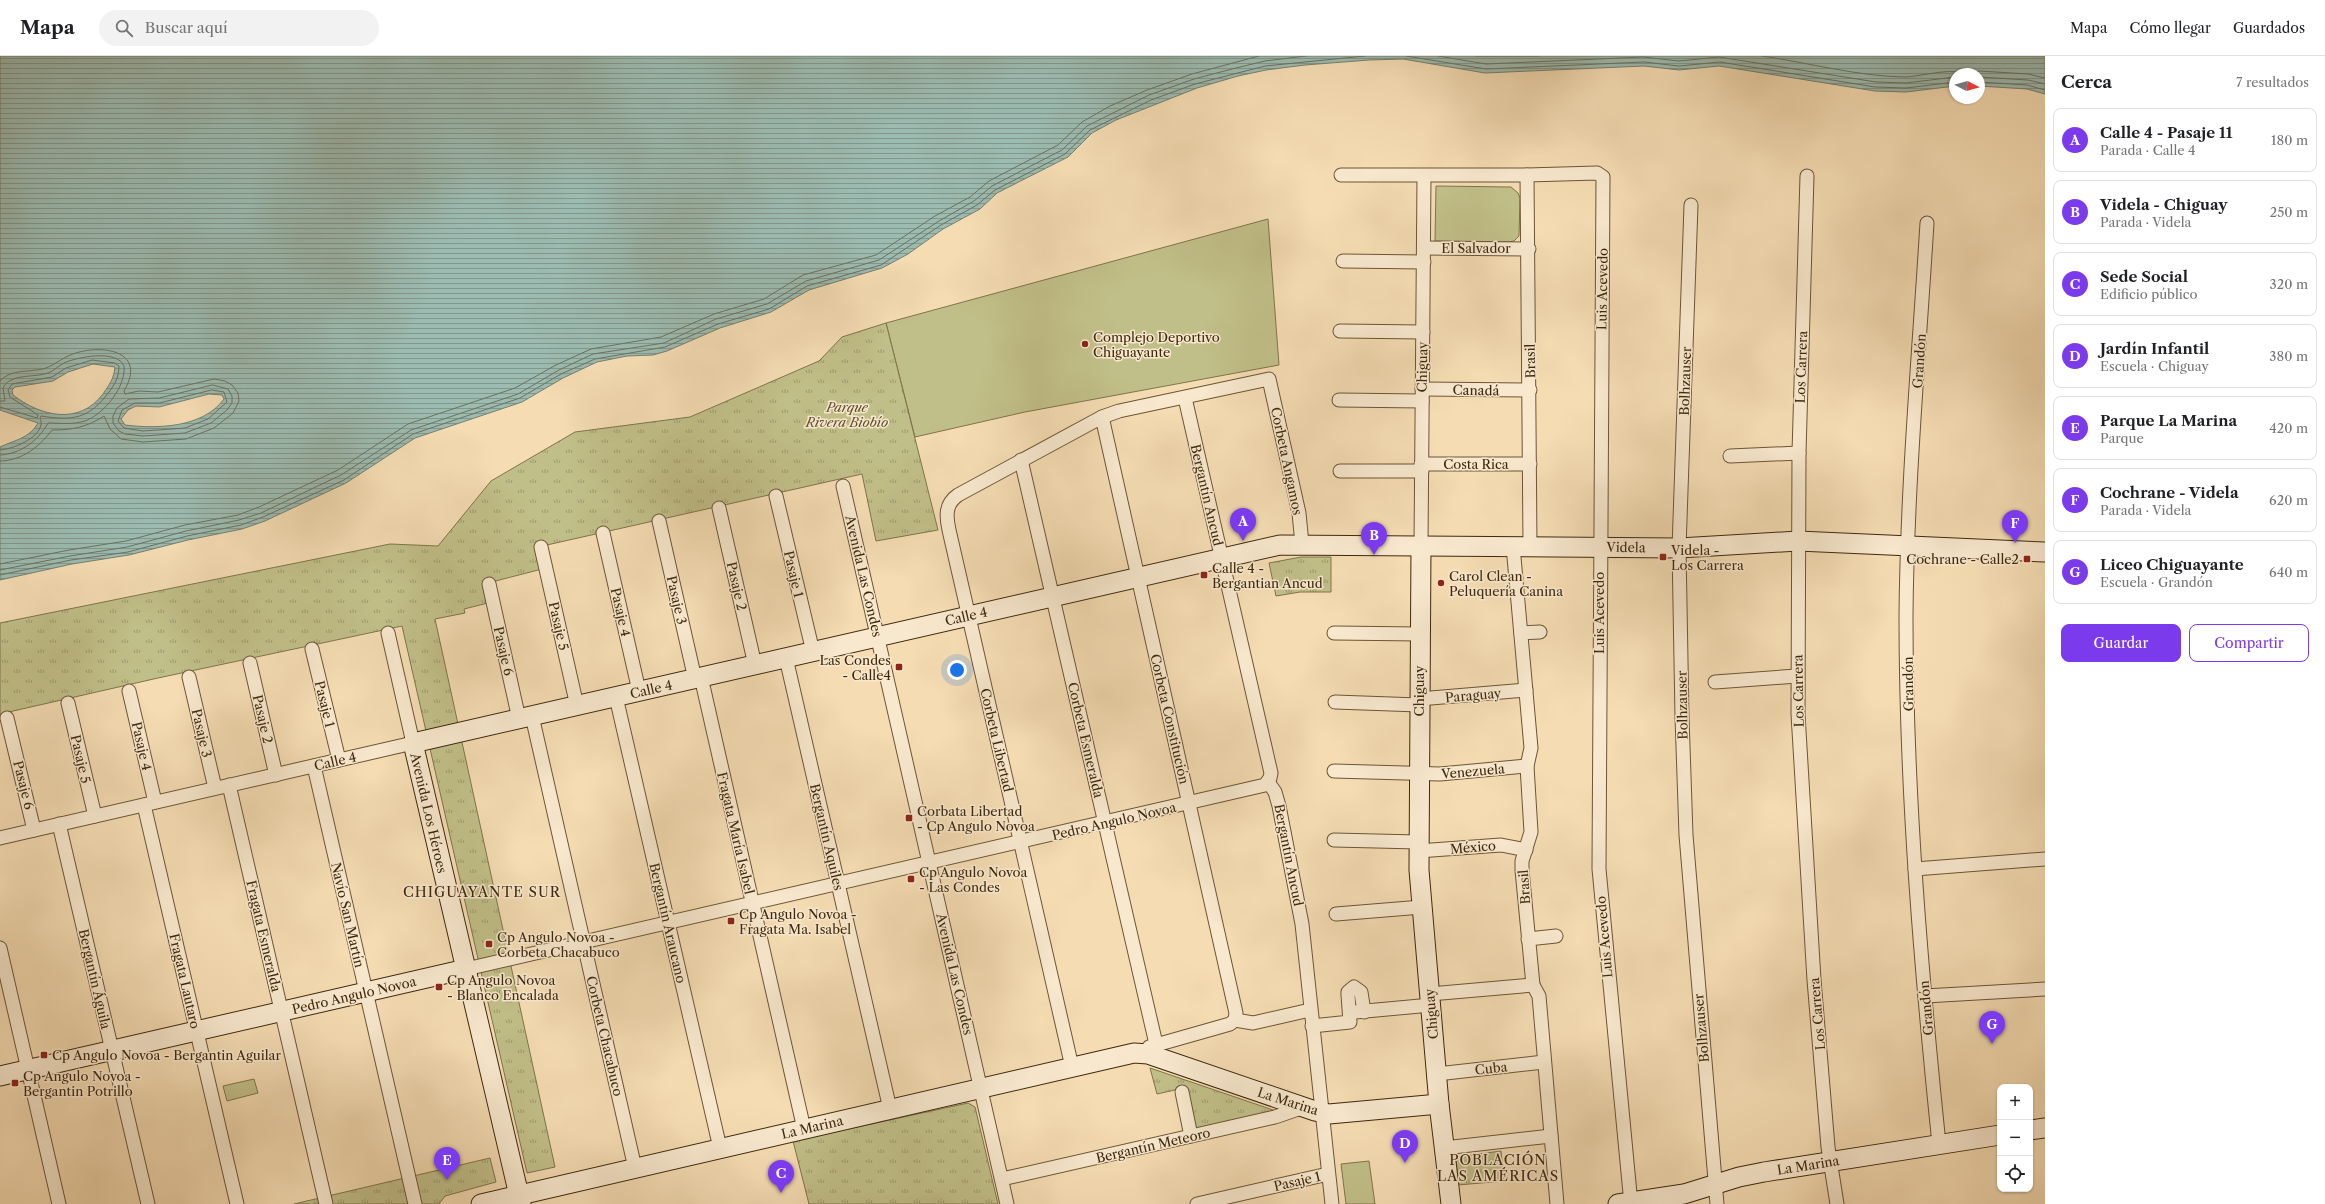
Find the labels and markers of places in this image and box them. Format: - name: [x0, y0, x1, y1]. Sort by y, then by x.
- place label: Complejo Deportivo Chiguayante: [1093, 329, 1220, 360]
- marker: Complejo Deportivo Chiguayante: [1080, 339, 1090, 349]
- pin: A: [1230, 508, 1256, 541]
- pin: F: [2002, 510, 2028, 543]
- pin: B: [1361, 522, 1387, 555]
- place label: Videla - Los Carrera: [1670, 542, 1744, 573]
- place label: Cochrane - Calle2: [1906, 551, 2019, 567]
- marker: Videla - Los Carrera: [1658, 552, 1668, 562]
- marker: Cochrane - Calle2: [2022, 554, 2032, 564]
- place label: Calle 4 - Bergantian Ancud: [1212, 560, 1323, 591]
- place label: Carol Clean - Peluquería Canina: [1449, 568, 1563, 599]
- marker: Calle 4 - Bergantian Ancud: [1199, 570, 1209, 580]
- marker: Carol Clean - Peluquería Canina: [1436, 578, 1446, 588]
- place label: Las Condes - Calle4: [820, 652, 891, 683]
- marker: Las Condes - Calle4: [894, 662, 904, 672]
- place label: Corbata Libertad - Cp Angulo Novoa: [917, 803, 1035, 834]
- marker: Corbata Libertad - Cp Angulo Novoa: [904, 813, 914, 823]
- place label: Cp Angulo Novoa - Las Condes: [919, 864, 1028, 895]
- marker: Cp Angulo Novoa - Las Condes: [906, 874, 916, 884]
- place label: Cp Angulo Novoa - Fragata Ma. Isabel: [739, 906, 857, 937]
- marker: Cp Angulo Novoa - Fragata Ma. Isabel: [726, 916, 736, 926]
- place label: Cp Angulo Novoa - Corbeta Chacabuco: [497, 929, 620, 960]
- marker: Cp Angulo Novoa - Corbeta Chacabuco: [484, 939, 494, 949]
- place label: Cp Angulo Novoa - Blanco Encalada: [447, 972, 559, 1003]
- marker: Cp Angulo Novoa - Blanco Encalada: [434, 982, 444, 992]
- pin: G: [1979, 1011, 2005, 1044]
- place label: Cp Angulo Novoa - Bergantin Aguilar: [52, 1047, 281, 1063]
- marker: Cp Angulo Novoa - Bergantin Aguilar: [39, 1050, 49, 1060]
- place label: Cp Angulo Novoa - Bergantin Potrillo: [23, 1068, 141, 1099]
- marker: Cp Angulo Novoa - Bergantin Potrillo: [10, 1078, 20, 1088]
- pin: D: [1392, 1130, 1418, 1163]
- pin: E: [434, 1147, 460, 1180]
- pin: C: [768, 1160, 794, 1193]

